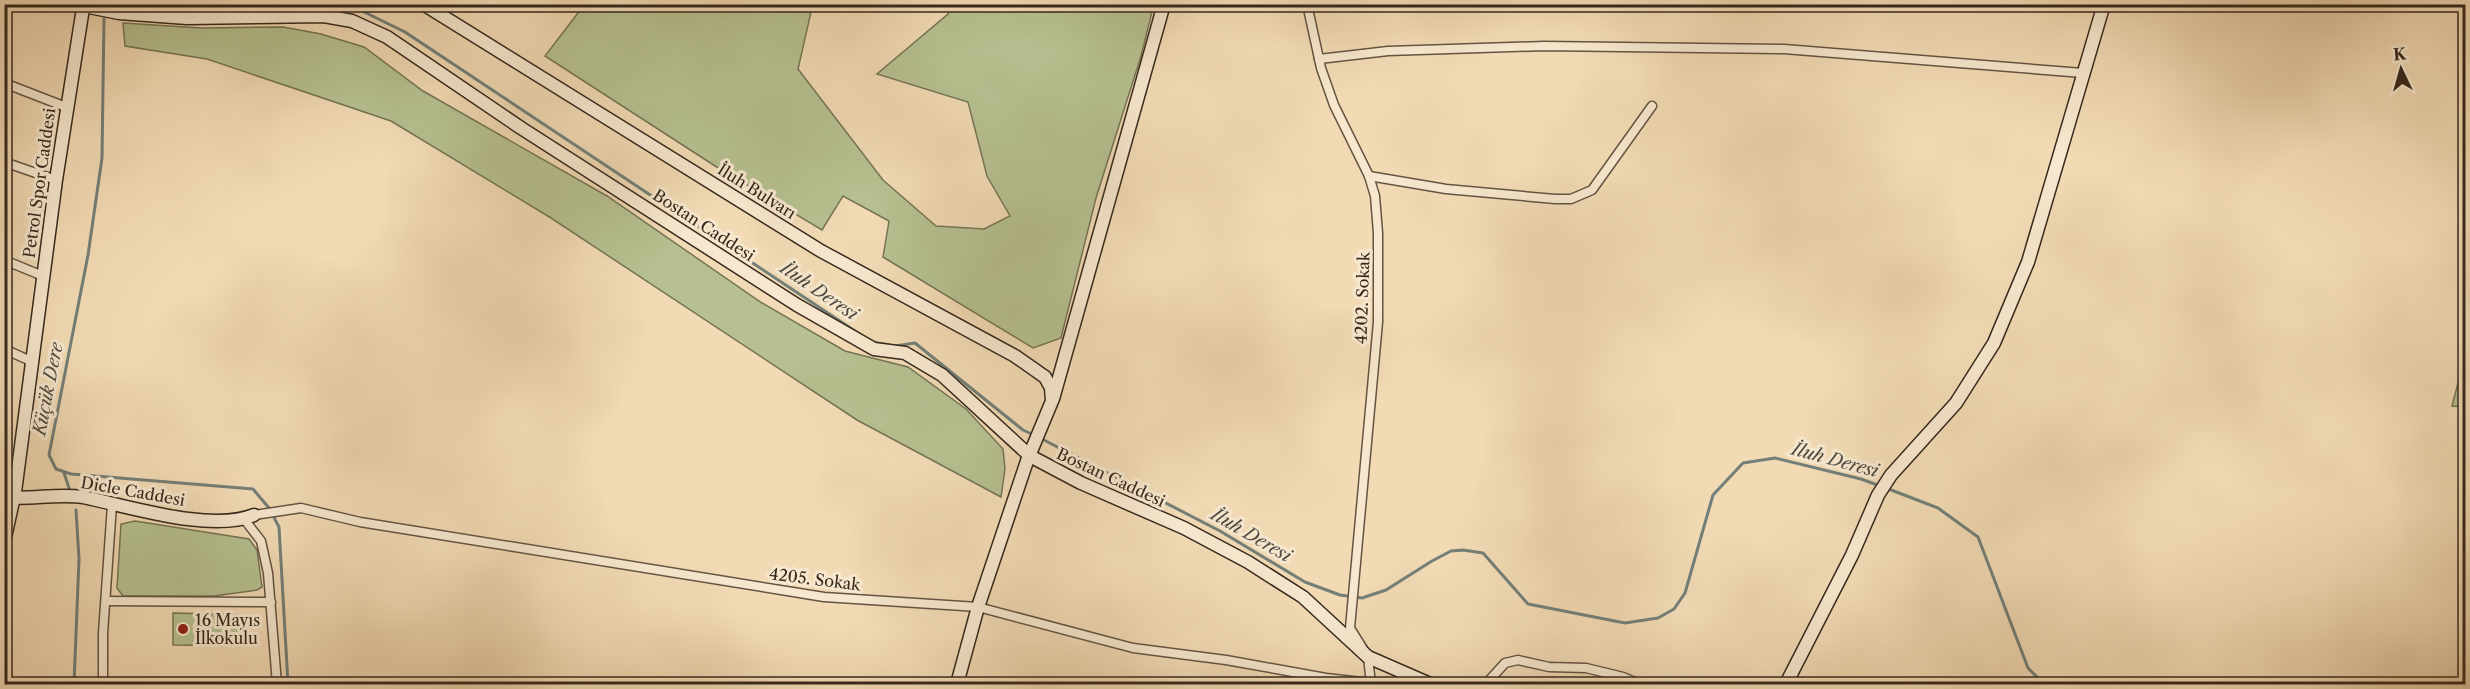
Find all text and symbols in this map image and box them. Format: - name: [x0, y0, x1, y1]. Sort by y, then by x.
- north arrow: [2371, 39, 2431, 99]
- text: K: [2392, 43, 2408, 65]
- street label: Petrol Spor Caddesi: [19, 107, 59, 259]
- street label: İluh Bulvarı: [714, 159, 800, 223]
- street label: Bostan Caddesi: [649, 185, 759, 265]
- street label: 4202. Sokak: [1350, 251, 1374, 344]
- water label: İluh Deresi: [774, 255, 864, 326]
- water label: Küçük Dere: [28, 339, 68, 439]
- water label: İluh Deresi: [1787, 436, 1882, 483]
- street label: Bostan Caddesi: [1054, 443, 1168, 511]
- street label: Dicle Caddesi: [79, 472, 187, 510]
- water label: İluh Deresi: [1205, 501, 1297, 567]
- street label: 4205. Sokak: [768, 563, 862, 595]
- place label: 16 Mayıs İlkokulu: [195, 610, 260, 648]
- marker: 16 Mayıs İlkokulu: [176, 622, 190, 636]

